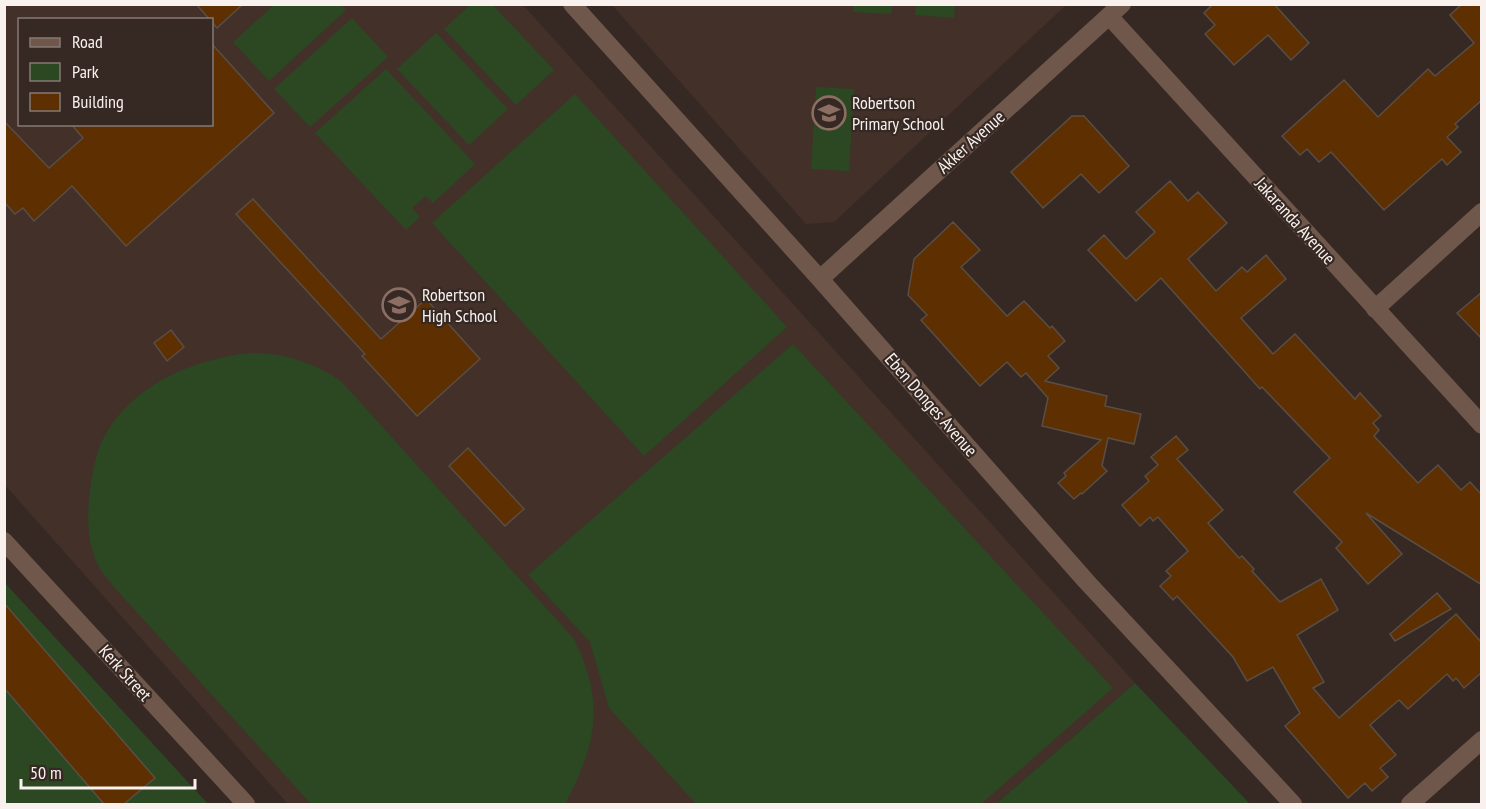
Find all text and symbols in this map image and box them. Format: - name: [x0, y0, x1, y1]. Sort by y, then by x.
- legend: [18, 18, 213, 126]
- text: Road: [72, 30, 103, 53]
- text: Park: [72, 60, 99, 83]
- text: Building: [72, 90, 124, 113]
- place label: Robertson Primary School: [852, 91, 945, 135]
- school or university icon: Robertson Primary School: [811, 95, 847, 131]
- street label: Akker Avenue: [932, 105, 1009, 178]
- street label: Jakaranda Avenue: [1249, 171, 1341, 269]
- place label: Robertson High School: [422, 283, 498, 327]
- school or university icon: Robertson High School: [381, 287, 417, 323]
- street label: Eben Donges Avenue: [880, 348, 983, 461]
- street label: Kerk Street: [94, 640, 157, 706]
- scale bar: [21, 752, 195, 790]
- text: 50 m: [30, 761, 62, 784]

